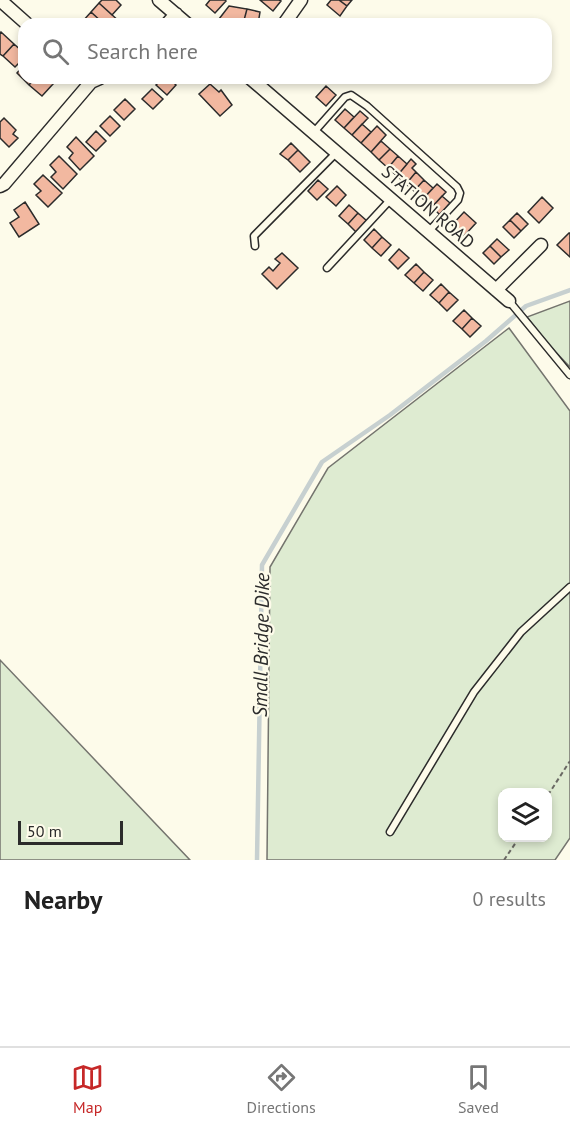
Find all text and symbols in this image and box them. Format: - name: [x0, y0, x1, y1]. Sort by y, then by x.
- search box: [18, 18, 552, 84]
- icon: search: [39, 35, 72, 68]
- text: Search here: [87, 37, 198, 65]
- street label: STATION ROAD: [377, 160, 480, 253]
- water label: Small Bridge Dike: [247, 572, 275, 717]
- map controls: [498, 788, 552, 842]
- button: layers: [498, 788, 552, 842]
- scale bar: [18, 818, 123, 846]
- text: 50 m: [27, 821, 62, 841]
- text: Nearby: [24, 883, 102, 916]
- text: 0 results: [473, 886, 546, 912]
- tab: Map: [71, 1061, 104, 1117]
- tab: Directions: [247, 1061, 316, 1117]
- tab: Saved: [458, 1061, 499, 1117]

